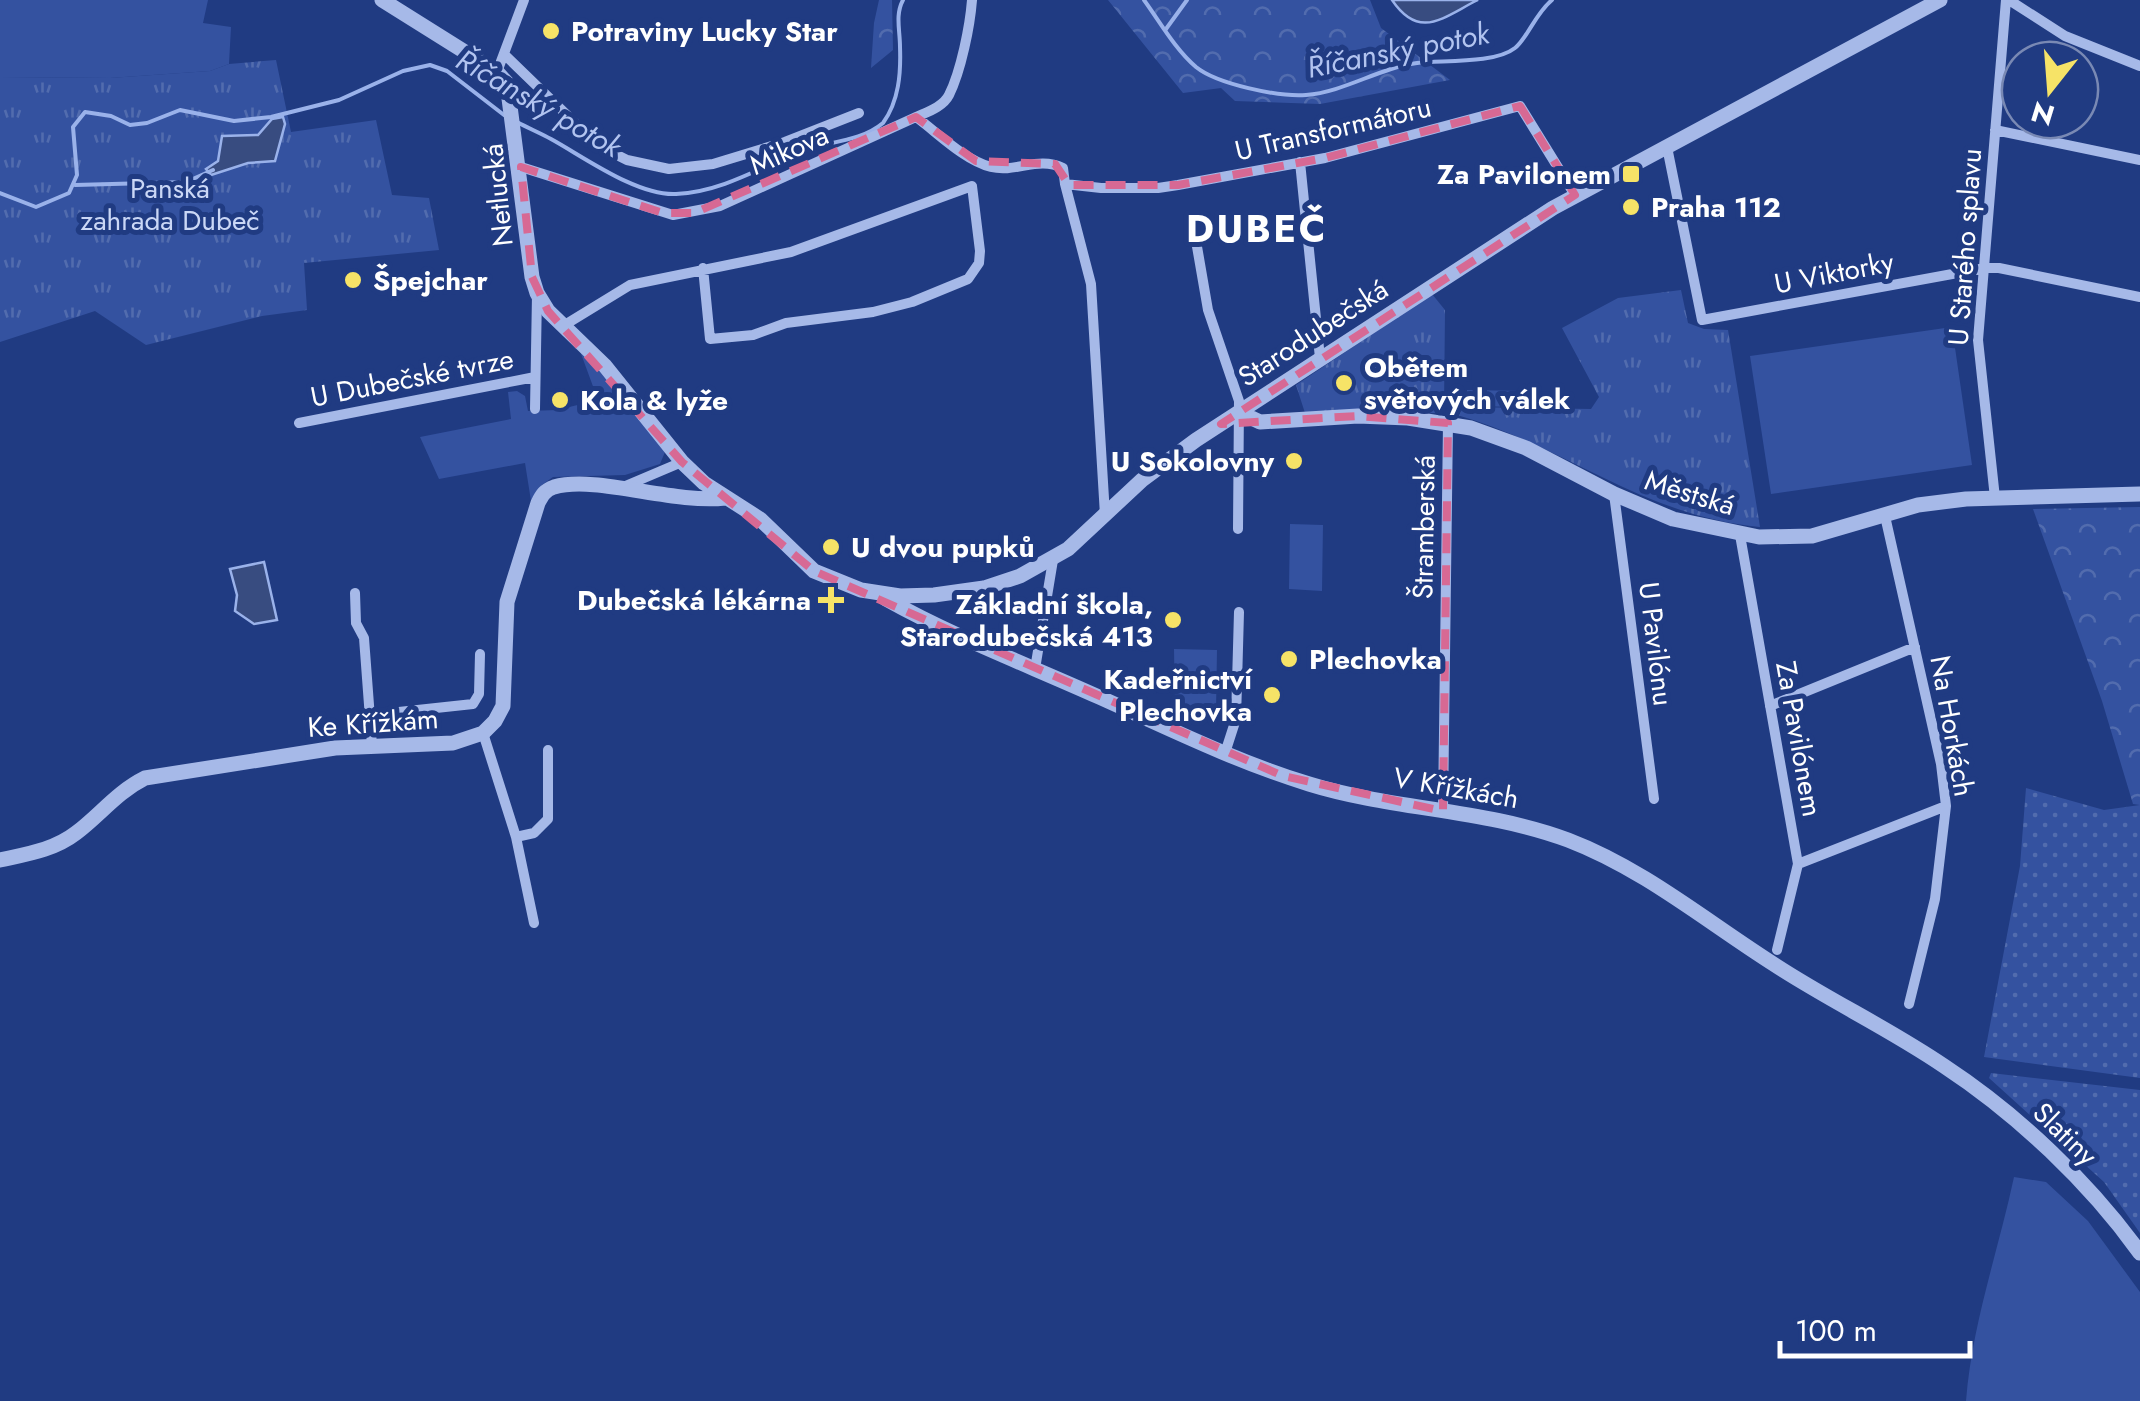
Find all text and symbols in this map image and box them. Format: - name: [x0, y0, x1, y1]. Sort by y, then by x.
- place label: Potraviny Lucky Star: [571, 11, 838, 52]
- water label: Říčanský potok: [1303, 11, 1494, 89]
- marker: Potraviny Lucky Star: [540, 20, 562, 42]
- water label: Říčanský potok: [448, 38, 631, 168]
- north arrow: [2000, 40, 2100, 140]
- street label: U Transformátoru: [1231, 86, 1435, 172]
- text: N: [2026, 91, 2059, 136]
- street label: Mikova: [743, 114, 835, 186]
- street label: Netlucká: [472, 142, 524, 248]
- street label: U Starého splavu: [1938, 147, 1992, 347]
- place label: Za Pavilonem: [1437, 154, 1611, 195]
- marker: Za Pavilonem: [1620, 163, 1642, 185]
- park label: Panská zahrada Dubeč: [80, 168, 260, 241]
- place label: Praha 112: [1651, 187, 1781, 228]
- marker: Praha 112: [1620, 196, 1642, 218]
- district label: DUBEČ: [1186, 201, 1328, 256]
- street label: U Viktorky: [1771, 241, 1898, 305]
- place label: Špejchar: [373, 260, 488, 301]
- marker: Špejchar: [342, 269, 364, 291]
- street label: Starodubečská: [1230, 269, 1396, 397]
- street label: U Dubečské tvrze: [307, 338, 517, 418]
- place label: Obětem světových válek: [1364, 347, 1570, 420]
- marker: Obětem světových válek: [1333, 372, 1355, 394]
- place label: Kola & lyže: [580, 380, 728, 421]
- marker: Kola & lyže: [549, 389, 571, 411]
- place label: U Sokolovny: [1111, 441, 1274, 482]
- marker: U Sokolovny: [1283, 450, 1305, 472]
- street label: Štramberská: [1402, 455, 1446, 599]
- street label: Městská: [1640, 460, 1740, 526]
- place label: U dvou pupků: [851, 527, 1035, 568]
- marker: U dvou pupků: [820, 536, 842, 558]
- place label: Dubečská lékárna: [577, 580, 811, 621]
- street label: U Pavilónu: [1628, 580, 1684, 708]
- place label: Základní škola, Starodubečská 413: [900, 584, 1153, 657]
- marker: Dubečská lékárna: [820, 589, 842, 611]
- marker: Základní škola, Starodubečská 413: [1162, 609, 1184, 631]
- place label: Plechovka: [1309, 639, 1442, 680]
- marker: Plechovka: [1278, 648, 1300, 670]
- street label: Na Horkách: [1919, 652, 1985, 800]
- street label: Za Pavilónem: [1765, 658, 1833, 820]
- place label: Kadeřnictví Plechovka: [1103, 659, 1253, 732]
- marker: Kadeřnictví Plechovka: [1261, 684, 1283, 706]
- street label: Ke Křížkám: [306, 698, 440, 748]
- street label: V Křížkách: [1390, 757, 1522, 819]
- street label: Slatiny: [2023, 1093, 2107, 1176]
- scale bar: [1780, 1296, 1970, 1358]
- text: 100 m: [1795, 1309, 1877, 1352]

